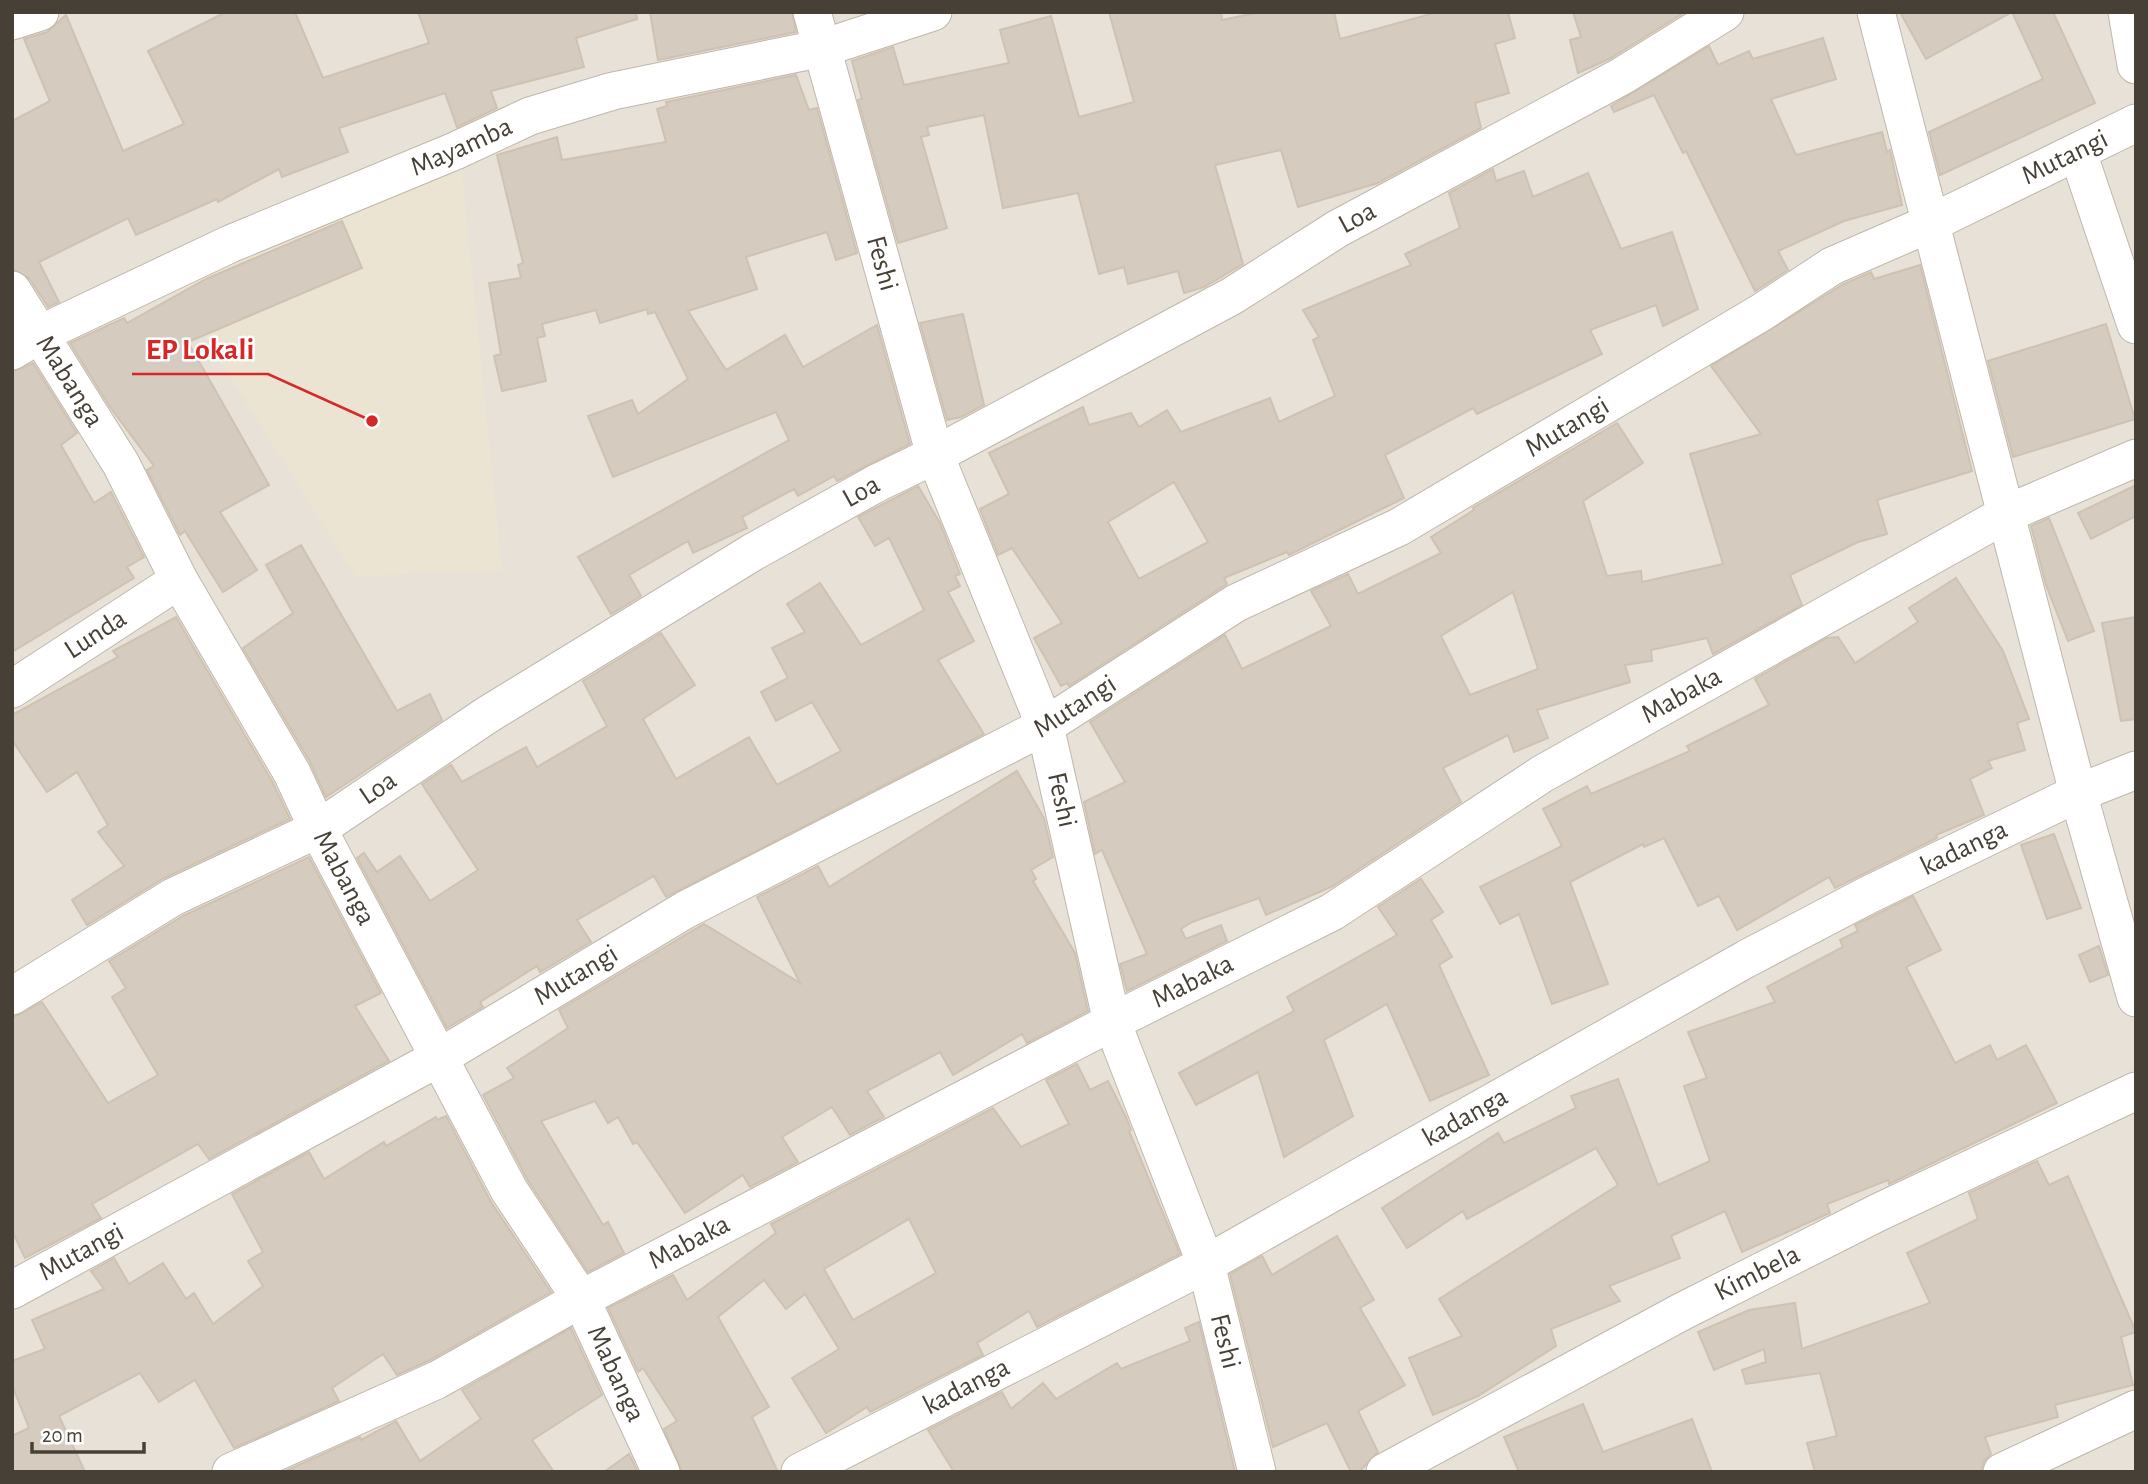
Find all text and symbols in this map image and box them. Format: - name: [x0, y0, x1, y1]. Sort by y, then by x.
- street label: Mayamba: [407, 112, 517, 182]
- street label: Mutangi: [2017, 125, 2113, 190]
- street label: Loa: [1334, 197, 1381, 239]
- street label: Feshi: [861, 233, 903, 294]
- callout: EP Lokali: [132, 323, 268, 374]
- street label: Mabanga: [30, 331, 108, 432]
- text: EP Lokali: [146, 335, 254, 365]
- street label: Mutangi: [1520, 392, 1614, 463]
- street label: Loa: [838, 470, 885, 513]
- street label: Lunda: [60, 604, 132, 665]
- street label: Mabaka: [1637, 662, 1727, 729]
- street label: Mutangi: [1029, 670, 1121, 743]
- street label: Loa: [355, 766, 402, 810]
- street label: Feshi: [1042, 770, 1082, 830]
- street label: kadanga: [1916, 815, 2012, 881]
- street label: Mabanga: [308, 826, 380, 930]
- street label: Mutangi: [529, 940, 623, 1011]
- street label: Mabaka: [1147, 950, 1238, 1014]
- street label: kadanga: [1418, 1082, 1513, 1153]
- street label: Mabaka: [644, 1210, 735, 1275]
- street label: Mutangi: [34, 1218, 129, 1287]
- street label: Kimbela: [1710, 1240, 1805, 1307]
- street label: Feshi: [1205, 1311, 1245, 1372]
- street label: Mabanga: [581, 1322, 650, 1426]
- street label: kadanga: [919, 1353, 1014, 1420]
- scale bar: [32, 1410, 144, 1454]
- text: 20 m: [42, 1425, 83, 1446]

